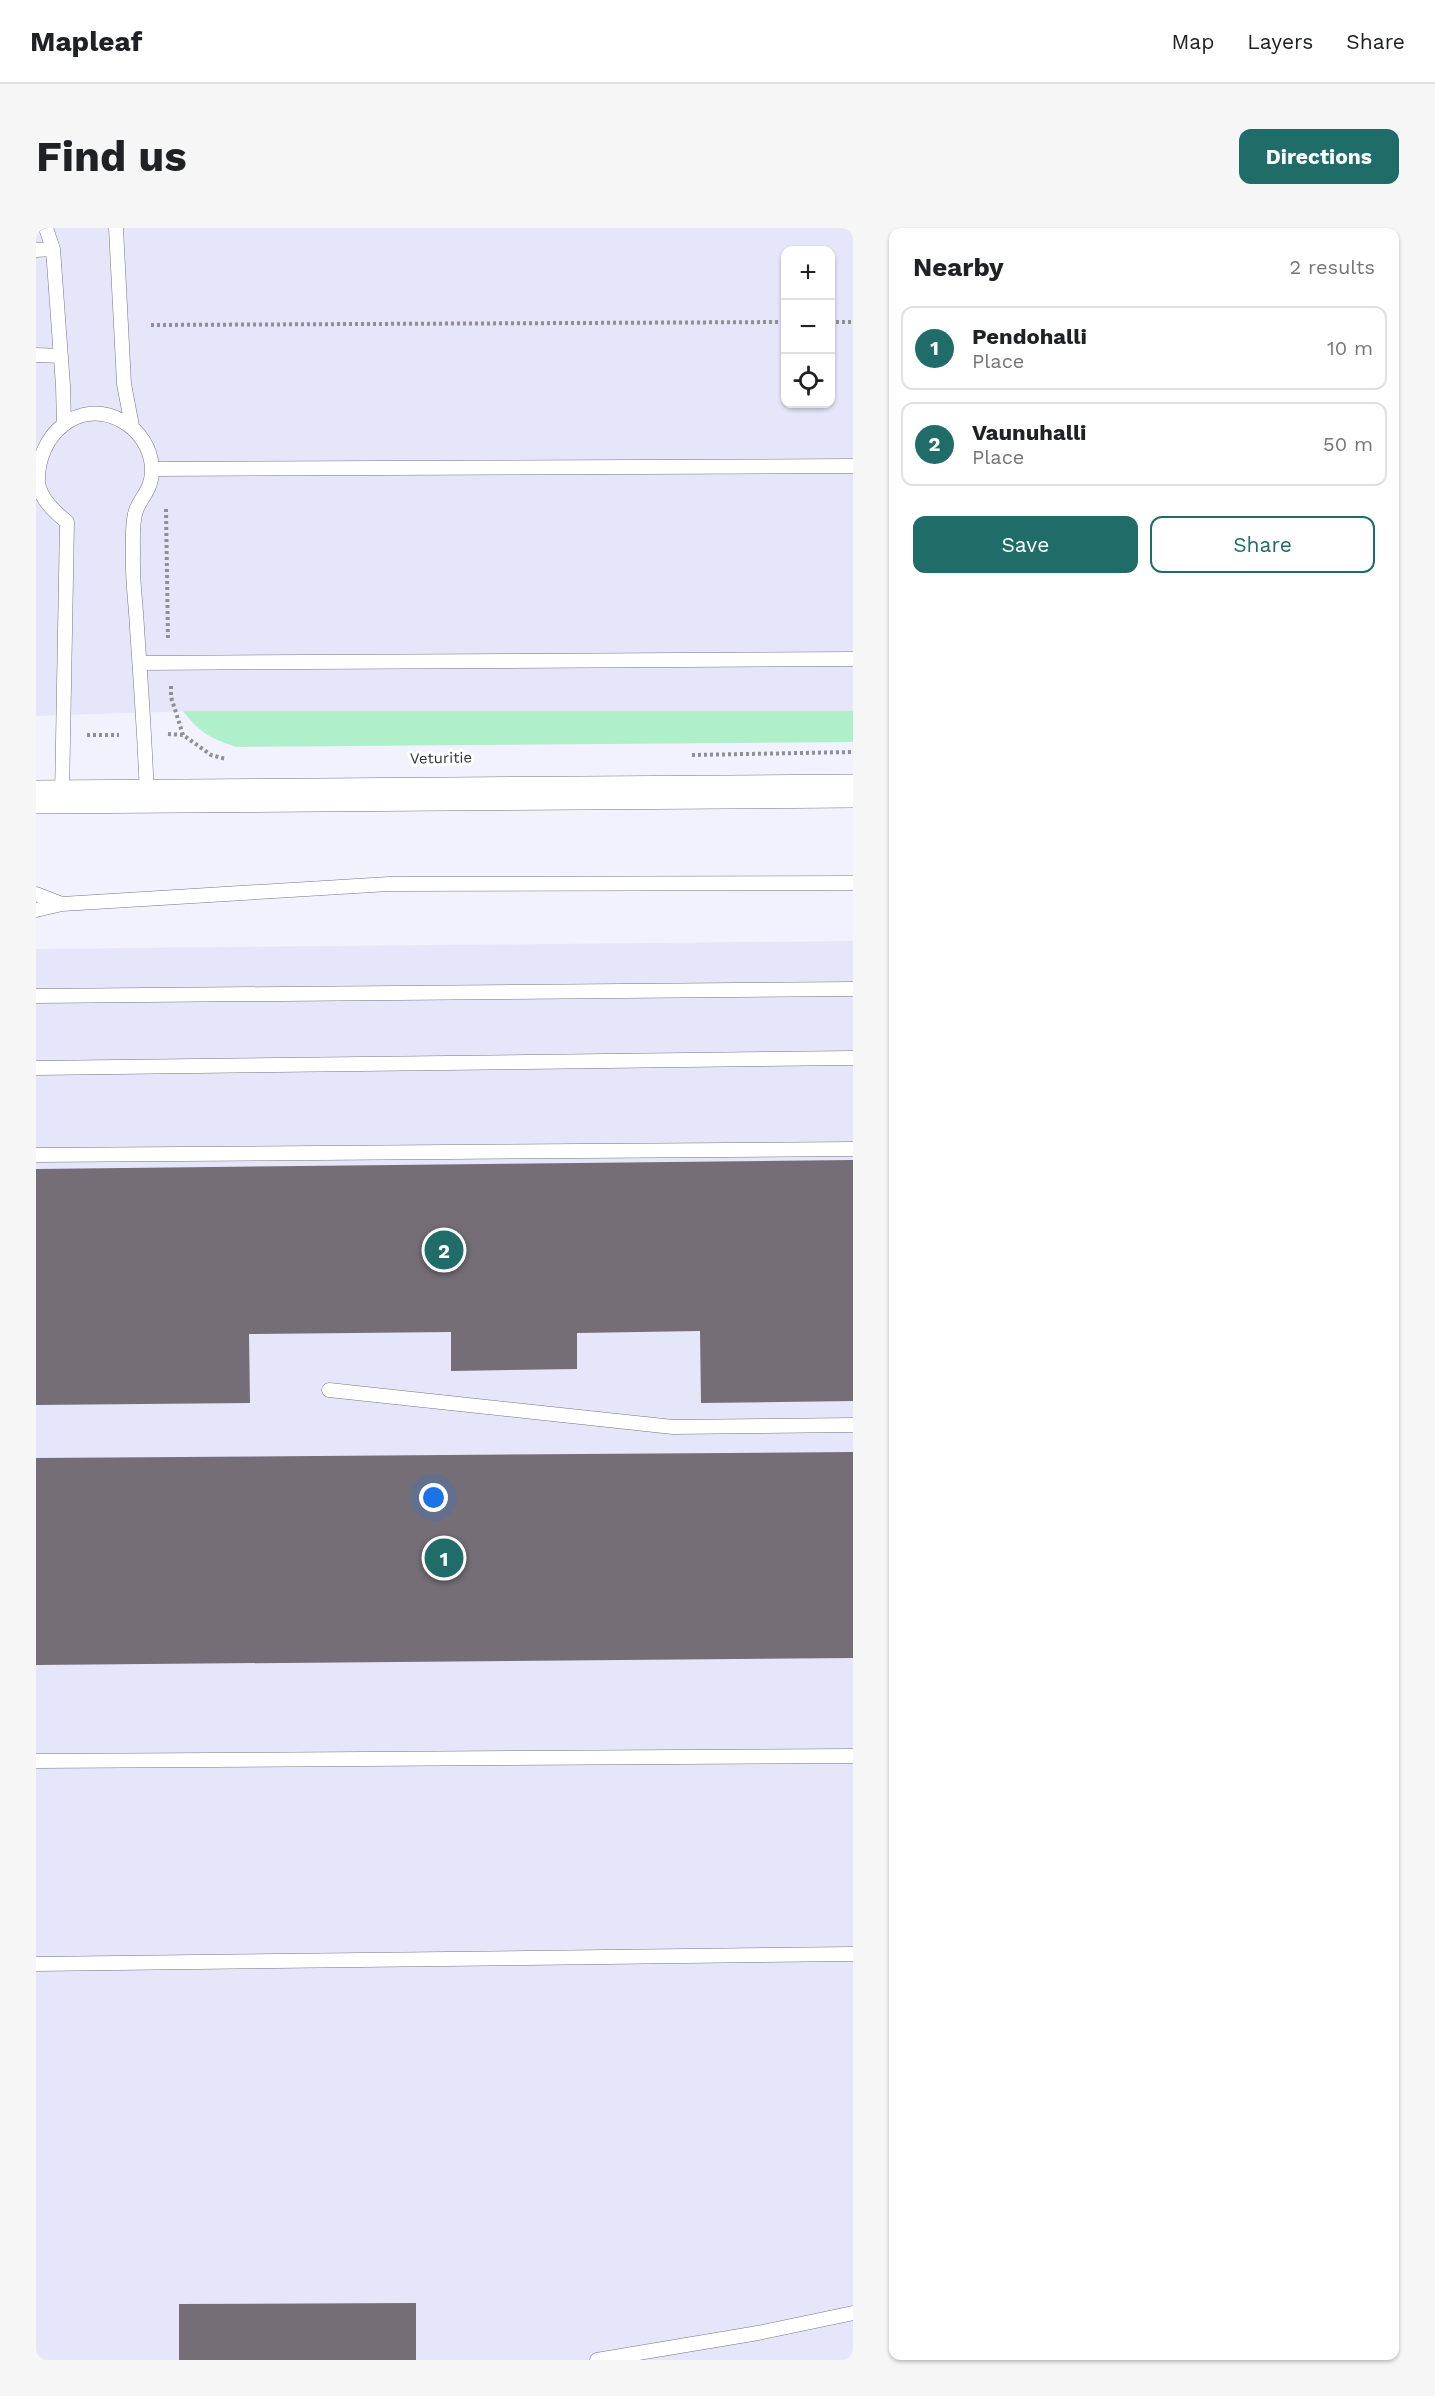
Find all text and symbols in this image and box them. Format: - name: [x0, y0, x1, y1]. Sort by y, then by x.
- text: Mapleaf: [30, 25, 142, 58]
- text: Map: [1171, 29, 1214, 54]
- text: Layers: [1247, 29, 1313, 54]
- text: Share: [1346, 29, 1405, 54]
- button: Directions: [1239, 129, 1399, 184]
- text: Find us: [36, 132, 187, 181]
- map controls: [781, 246, 835, 408]
- button: +: [781, 246, 835, 300]
- text: Nearby: [913, 252, 1004, 282]
- text: 2 results: [1290, 255, 1375, 279]
- button: −: [781, 300, 835, 354]
- text: Pendohalli: [972, 324, 1087, 349]
- text: 1: [930, 336, 939, 360]
- text: 10 m: [1327, 336, 1373, 360]
- text: Place: [972, 349, 1024, 373]
- button: locate: [781, 354, 835, 408]
- text: Vaunuhalli: [972, 420, 1087, 445]
- text: 2: [929, 432, 940, 456]
- text: 50 m: [1323, 432, 1373, 456]
- text: Place: [972, 445, 1024, 469]
- button: Save: [913, 516, 1138, 573]
- button: Share: [1150, 516, 1375, 573]
- street label: Veturitie: [410, 748, 472, 768]
- pin: 2: [424, 1228, 464, 1272]
- your location: [419, 1483, 448, 1512]
- pin: 1: [424, 1536, 464, 1580]

